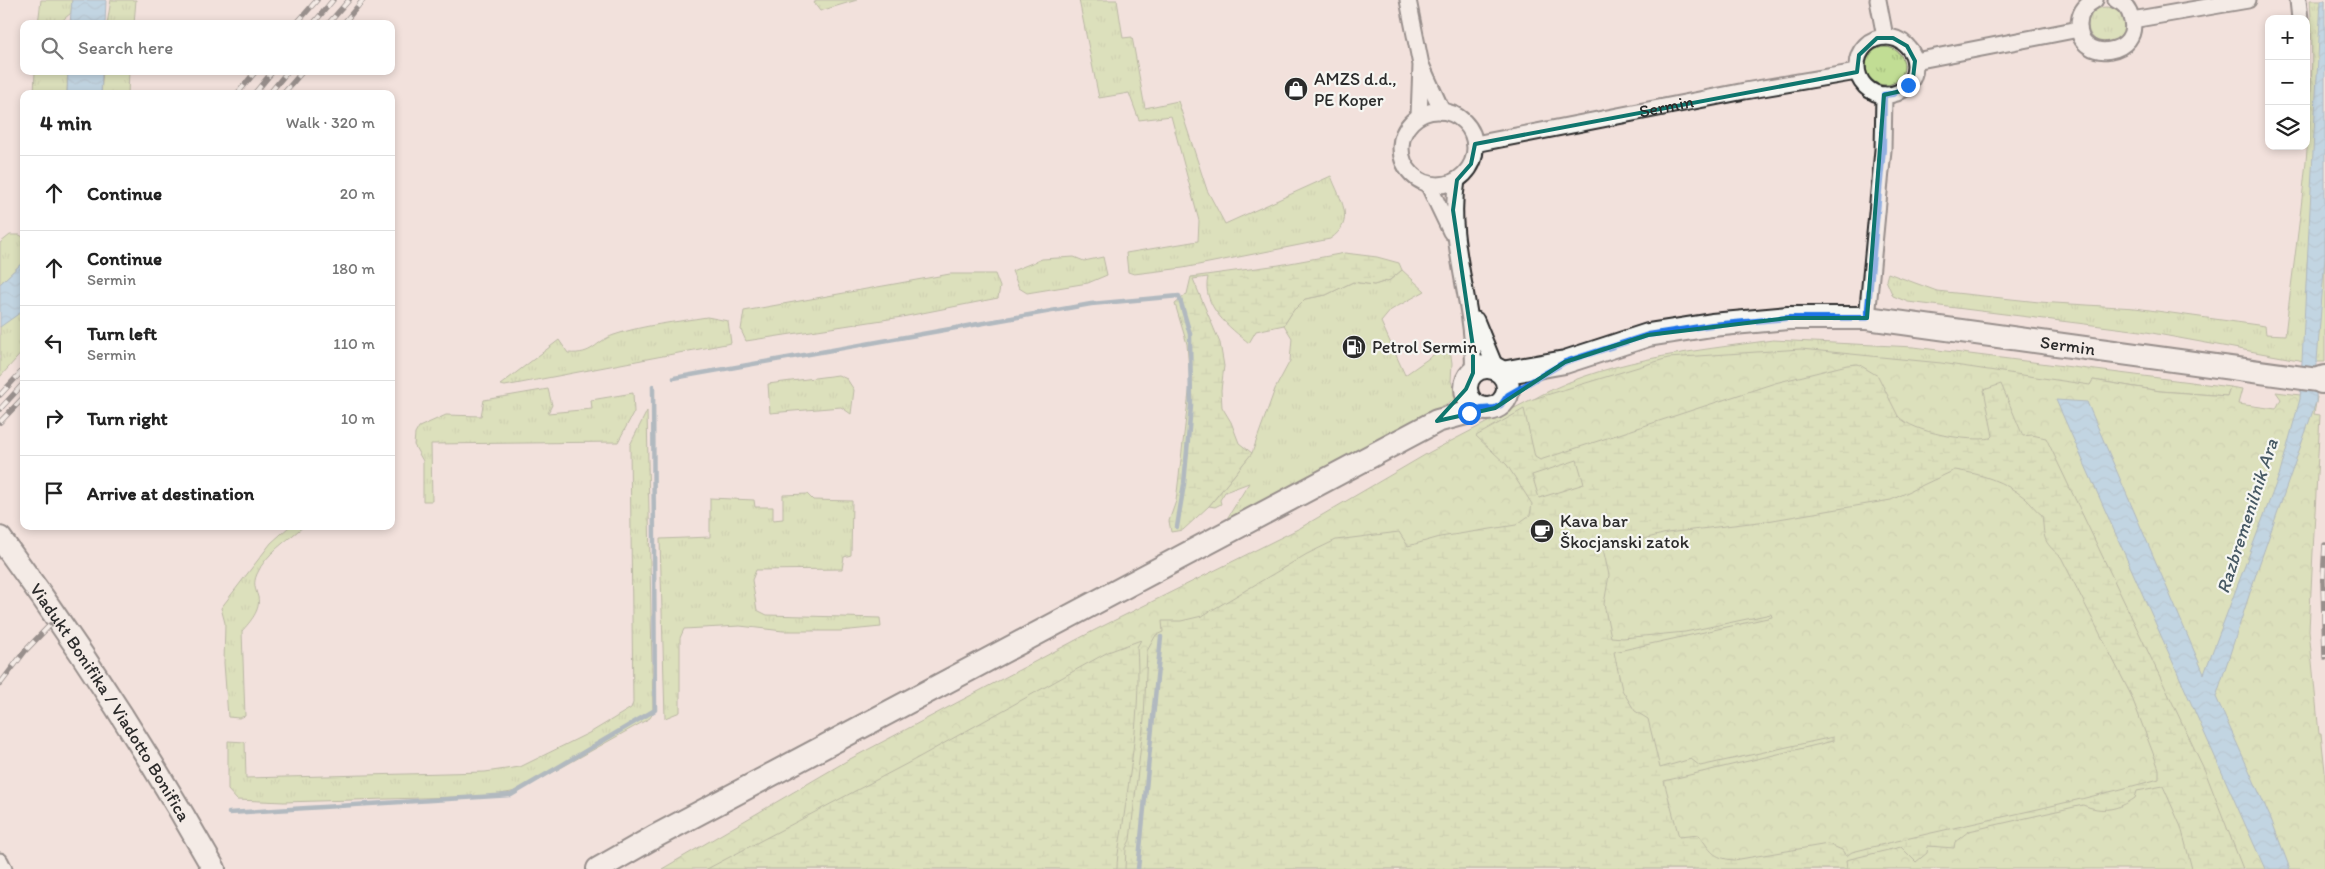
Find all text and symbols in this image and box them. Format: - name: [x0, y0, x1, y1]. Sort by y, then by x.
- map controls: [2265, 15, 2310, 150]
- button: +: [2265, 15, 2310, 60]
- search box: [20, 20, 395, 75]
- icon: search: [38, 34, 66, 62]
- text: Search here: [78, 36, 173, 59]
- button: −: [2265, 60, 2310, 105]
- place label: AMZS d.d., PE Koper: [1314, 68, 1397, 111]
- route end: [1897, 74, 1920, 97]
- shop icon: AMZS d.d., PE Koper: [1283, 76, 1309, 102]
- street label: Sermin: [1637, 90, 1696, 123]
- button: layers: [2265, 105, 2310, 150]
- text: 4 min: [40, 110, 92, 135]
- text: Walk · 320 m: [286, 113, 375, 132]
- icon: ahead: [40, 179, 68, 207]
- text: Continue: [87, 182, 162, 205]
- text: 20 m: [340, 184, 375, 203]
- text: Continue: [87, 247, 162, 270]
- icon: ahead: [40, 254, 68, 282]
- text: 180 m: [332, 259, 375, 278]
- text: Sermin: [87, 270, 136, 289]
- text: Turn left: [87, 322, 157, 345]
- icon: left: [40, 329, 68, 357]
- street label: Sermin: [2039, 331, 2097, 360]
- text: 110 m: [333, 334, 375, 353]
- fuel station icon: Petrol Sermin: [1341, 334, 1367, 360]
- place label: Petrol Sermin: [1372, 336, 1477, 358]
- text: Sermin: [87, 345, 136, 364]
- route start: [1458, 402, 1481, 425]
- icon: right: [40, 404, 68, 432]
- text: Turn right: [87, 407, 168, 430]
- text: 10 m: [341, 409, 375, 428]
- water label: Razbremenilnik Ara: [2211, 436, 2283, 596]
- icon: arrive: [40, 479, 68, 507]
- text: Arrive at destination: [87, 482, 254, 505]
- place label: Kava bar Škocjanski zatok: [1560, 510, 1690, 553]
- cafe icon: Kava bar Škocjanski zatok: [1529, 518, 1555, 544]
- street label: Viadukt Bonifika / Viadotto Bonifica: [25, 579, 195, 826]

